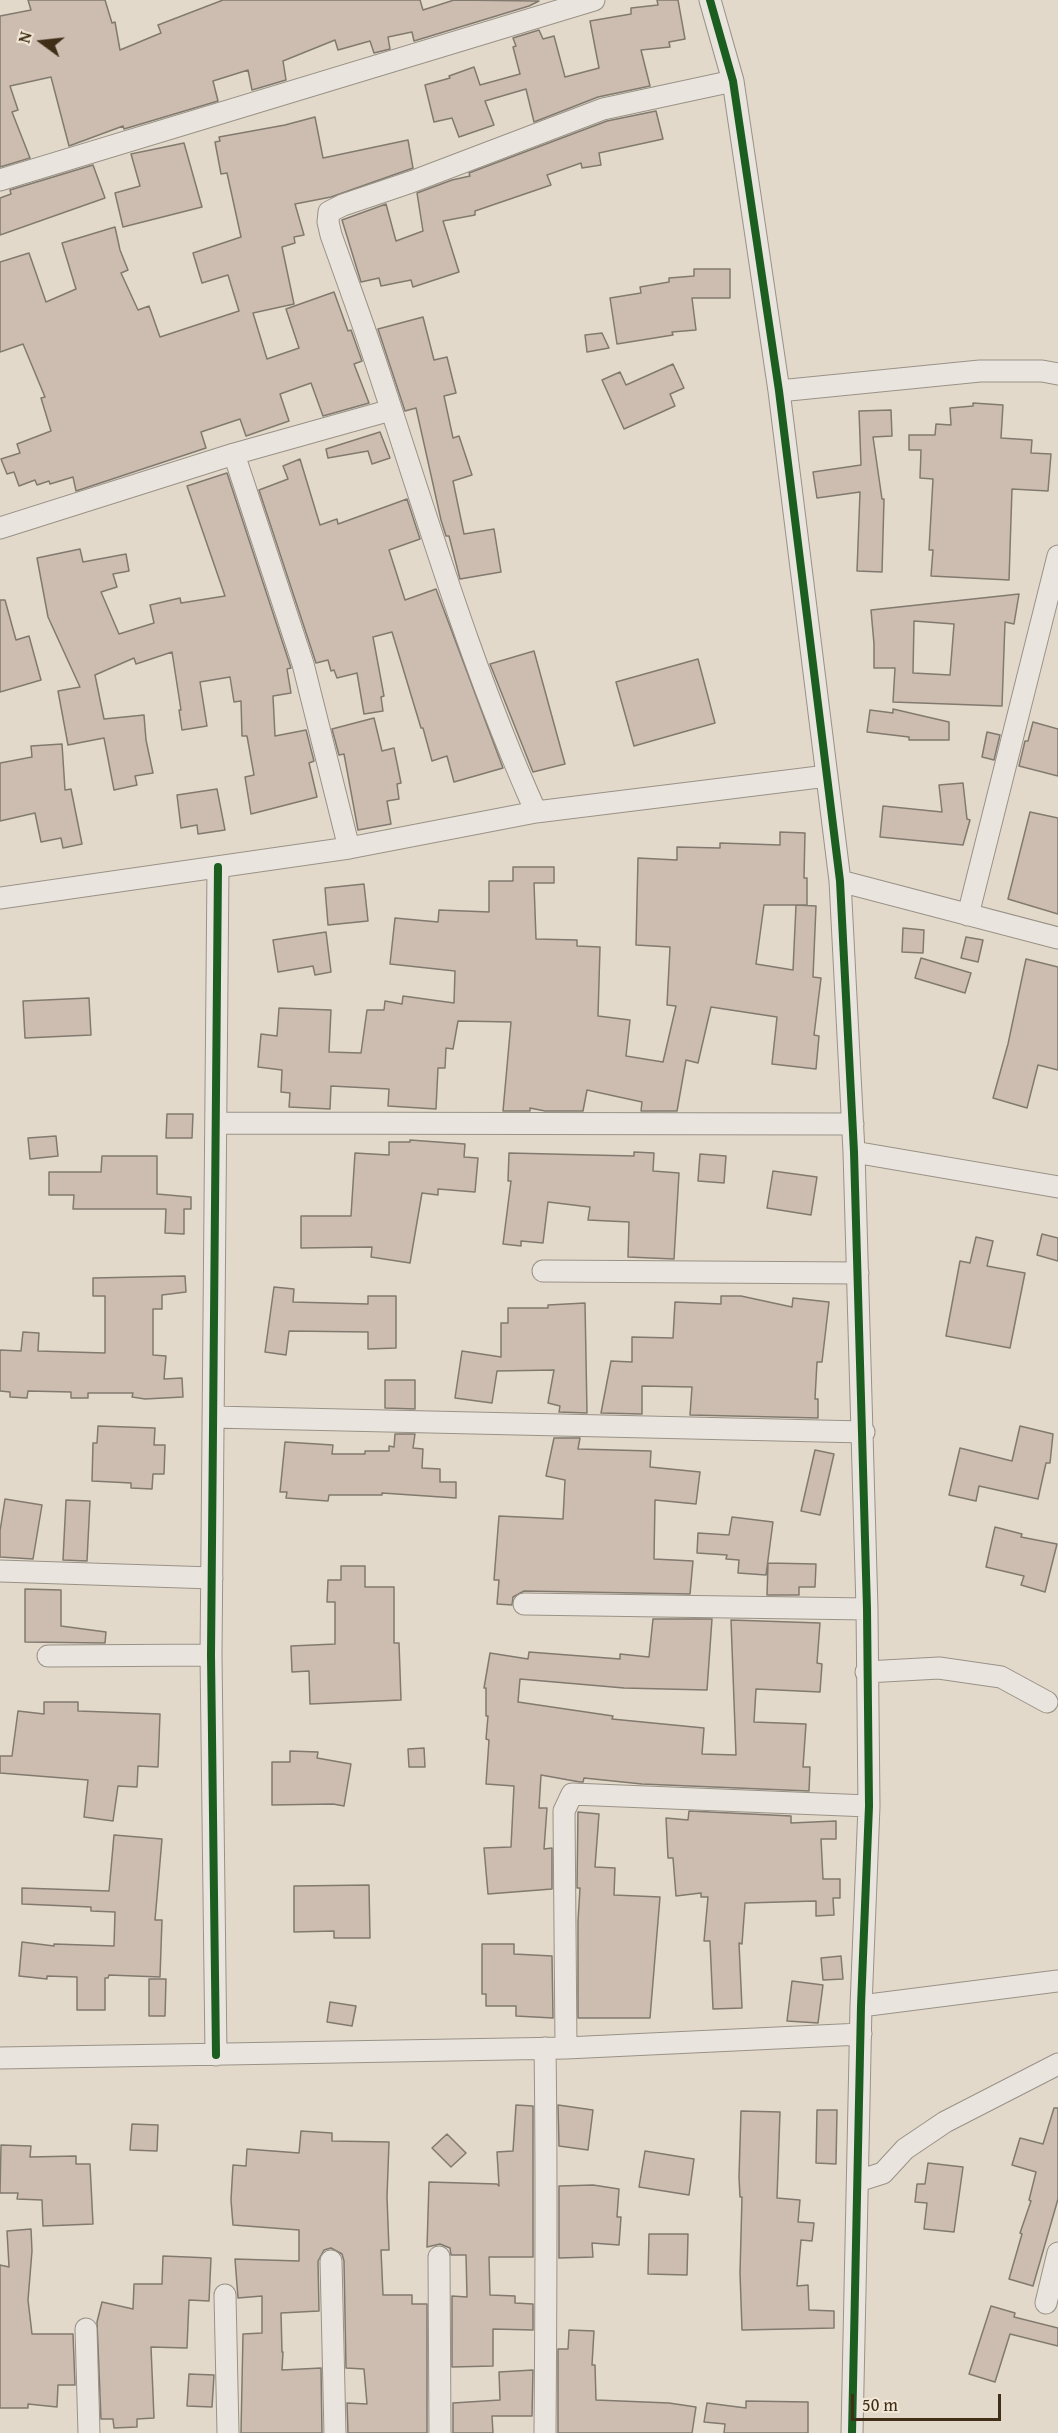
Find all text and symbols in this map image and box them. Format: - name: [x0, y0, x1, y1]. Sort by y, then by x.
- north arrow: [12, 12, 72, 72]
- text: N: [12, 29, 38, 46]
- scale bar: [854, 2382, 1004, 2420]
- text: 50 m: [862, 2391, 898, 2418]

